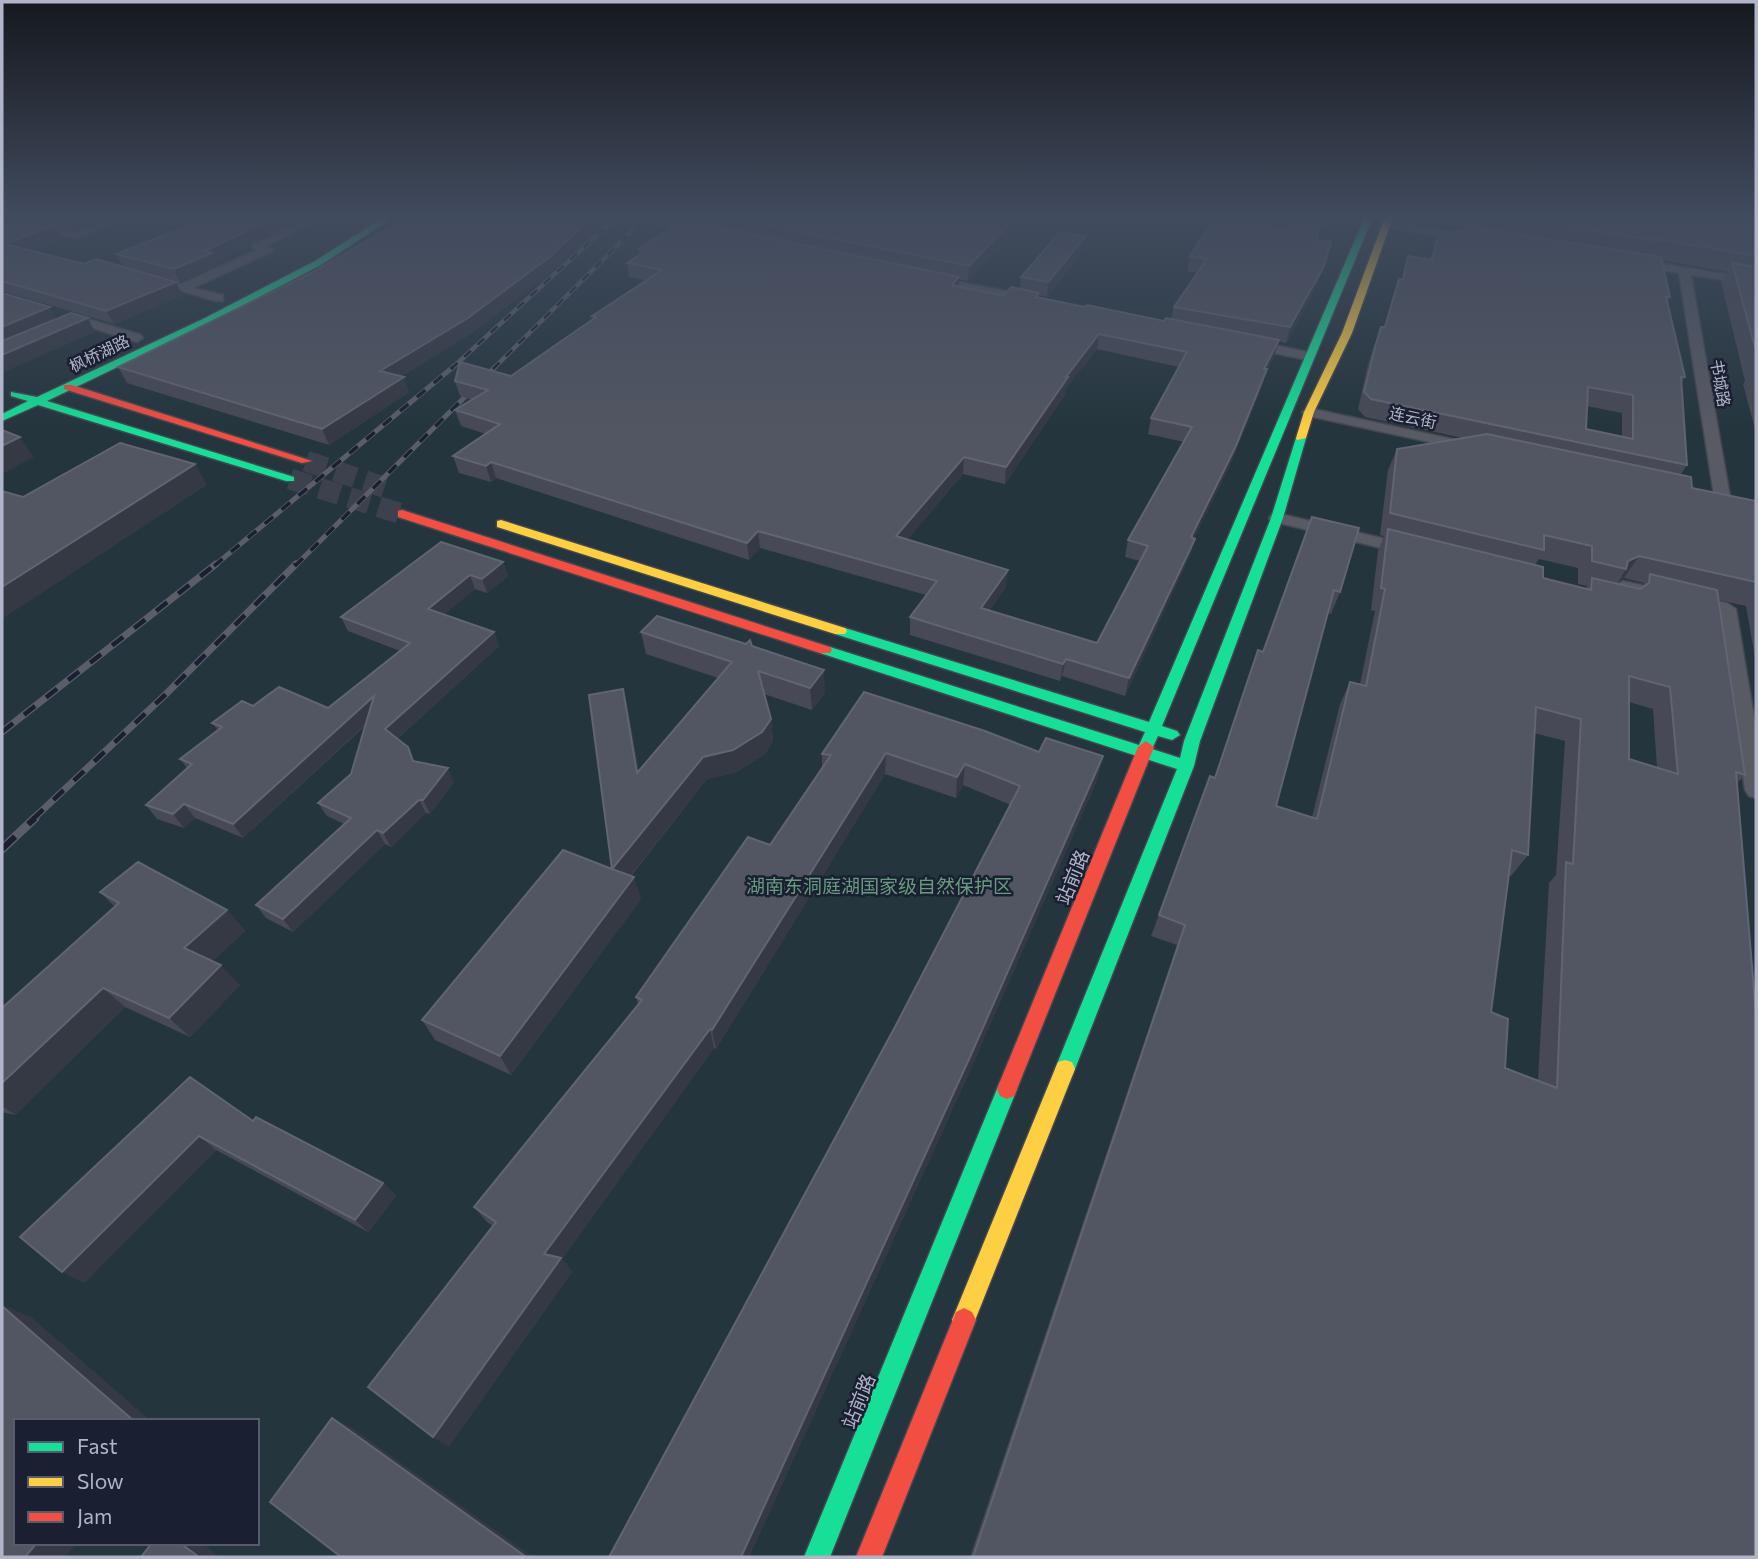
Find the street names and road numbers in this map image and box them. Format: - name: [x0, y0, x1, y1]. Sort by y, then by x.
- street label: 枫桥湖路: [66, 330, 132, 376]
- street label: 书城路: [1707, 358, 1735, 408]
- street label: 连云街: [1388, 403, 1438, 431]
- street label: 站前路: [1051, 846, 1093, 908]
- street label: 站前路: [837, 1370, 879, 1432]

